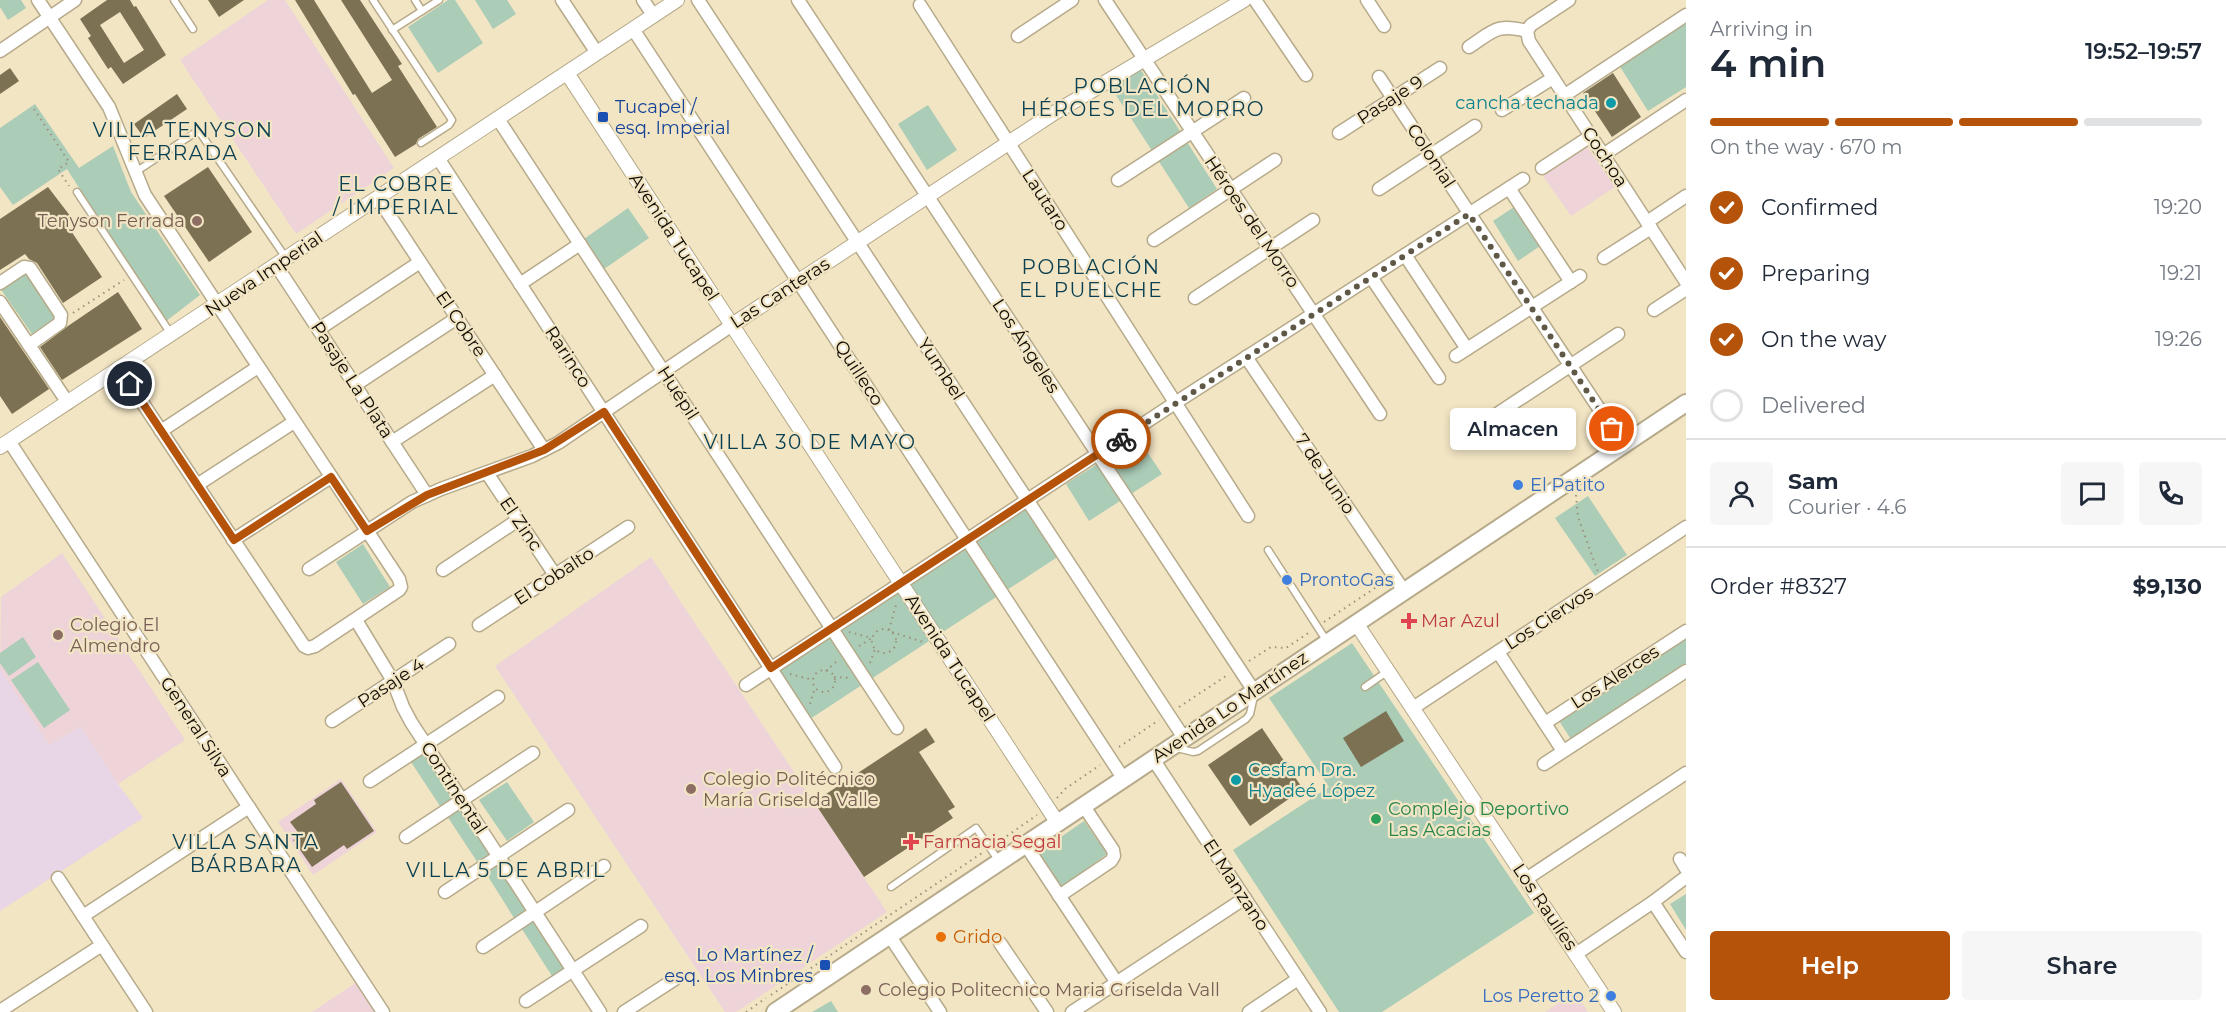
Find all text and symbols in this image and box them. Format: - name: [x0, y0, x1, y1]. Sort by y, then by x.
- text: Arriving in: [1710, 17, 1813, 41]
- text: 19:52–19:57: [2085, 38, 2202, 65]
- text: 4 min: [1710, 39, 1826, 87]
- street label: Pasaje 9: [1353, 71, 1427, 129]
- district label: POBLACIÓN HÉROES DEL MORRO: [1021, 74, 1265, 121]
- place label: cancha techada: [1455, 92, 1599, 114]
- place label: Tucapel / esq. Imperial: [615, 96, 730, 139]
- marker: cancha techada: [1604, 96, 1618, 110]
- marker: Tucapel / esq. Imperial: [596, 110, 610, 124]
- district label: VILLA TENYSON FERRADA: [93, 118, 273, 165]
- street label: Colonial: [1402, 120, 1460, 192]
- street label: Cochoa: [1577, 123, 1633, 191]
- text: On the way · 670 m: [1710, 135, 1903, 159]
- street label: Héroes del Morro: [1200, 152, 1304, 292]
- street label: Lautaro: [1017, 165, 1073, 235]
- street label: Avenida Tucapel: [624, 169, 724, 305]
- district label: EL COBRE / IMPERIAL: [332, 172, 459, 219]
- icon: check: [1710, 191, 1743, 224]
- text: Confirmed: [1761, 194, 1878, 221]
- text: 19:20: [2154, 195, 2202, 219]
- place label: Tenyson Ferrada: [37, 210, 185, 232]
- marker: Tenyson Ferrada: [190, 214, 204, 228]
- street label: Nueva Imperial: [201, 227, 327, 321]
- street label: Las Canteras: [726, 253, 834, 333]
- district label: POBLACIÓN EL PUELCHE: [1019, 255, 1163, 302]
- icon: check: [1710, 257, 1743, 290]
- text: Preparing: [1761, 260, 1870, 287]
- text: 19:21: [2160, 261, 2202, 285]
- street label: El Cobre: [431, 287, 491, 361]
- street label: Los Ángeles: [987, 295, 1065, 397]
- street label: Pasaje La Plata: [306, 317, 398, 443]
- street label: Rarinco: [540, 322, 596, 392]
- icon: check: [1710, 323, 1743, 356]
- text: On the way: [1761, 326, 1886, 353]
- text: 19:26: [2155, 327, 2202, 351]
- street label: Yumbel: [913, 334, 969, 404]
- street label: Quilleco: [830, 336, 888, 410]
- pin: [104, 358, 155, 409]
- street label: Huépil: [653, 362, 703, 424]
- icon: home: [113, 367, 146, 400]
- text: Delivered: [1761, 392, 1866, 419]
- pin: [1586, 403, 1637, 454]
- callout: Almacen: [1450, 408, 1576, 450]
- courier: [1091, 409, 1151, 469]
- icon: bag: [1595, 412, 1628, 445]
- text: Almacen: [1467, 417, 1559, 441]
- icon: bike: [1105, 423, 1138, 456]
- street label: 7 de Junio: [1290, 429, 1360, 519]
- district label: VILLA 30 DE MAYO: [703, 430, 917, 454]
- button: person: [1710, 462, 1773, 525]
- button: chat: [2061, 462, 2124, 525]
- button: phone: [2139, 462, 2202, 525]
- text: Sam: [1788, 468, 1839, 495]
- place label: El Patito: [1530, 474, 1605, 496]
- marker: El Patito: [1511, 478, 1525, 492]
- street label: El Zinc: [495, 493, 547, 555]
- text: Courier · 4.6: [1788, 495, 1906, 519]
- street label: El Cobalto: [510, 542, 598, 610]
- place label: ProntoGas: [1299, 569, 1394, 591]
- marker: ProntoGas: [1280, 573, 1294, 587]
- text: Order #8327: [1710, 573, 1847, 600]
- text: $9,130: [2132, 573, 2202, 600]
- street label: Los Ciervos: [1501, 581, 1597, 655]
- street label: Avenida Tucapel: [900, 590, 1000, 726]
- place label: Mar Azul: [1421, 610, 1500, 632]
- place label: Colegio El Almendro: [70, 614, 160, 657]
- marker: Mar Azul: [1402, 614, 1416, 628]
- marker: Colegio El Almendro: [51, 628, 65, 642]
- street label: Los Alerces: [1567, 640, 1663, 714]
- street label: Avenida Lo Martínez: [1148, 647, 1312, 767]
- street label: Pasaje 4: [354, 653, 429, 713]
- street label: General Silva: [155, 673, 237, 781]
- street label: Continental: [416, 738, 492, 838]
- place label: Cesfam Dra. Hyadeé López: [1248, 759, 1375, 802]
- place label: Colegio Politécnico María Griselda Valle: [703, 768, 879, 811]
- marker: Cesfam Dra. Hyadeé López: [1229, 773, 1243, 787]
- marker: Colegio Politécnico María Griselda Valle: [684, 782, 698, 796]
- place label: Complejo Deportivo Las Acacias: [1388, 798, 1569, 841]
- marker: Complejo Deportivo Las Acacias: [1369, 812, 1383, 826]
- district label: VILLA SANTA BÁRBARA: [172, 830, 320, 877]
- place label: Farmacia Segal: [923, 831, 1061, 853]
- marker: Farmacia Segal: [904, 835, 918, 849]
- street label: El Manzano: [1198, 835, 1274, 935]
- district label: VILLA 5 DE ABRIL: [406, 858, 606, 882]
- street label: Los Raulíes: [1508, 859, 1582, 955]
- place label: Grido: [953, 926, 1002, 948]
- marker: Grido: [934, 930, 948, 944]
- button: Help: [1710, 931, 1950, 1000]
- button: Share: [1962, 931, 2202, 1000]
- place label: Lo Martínez / esq. Los Minbres: [664, 944, 814, 987]
- marker: Lo Martínez / esq. Los Minbres: [818, 958, 832, 972]
- place label: Colegio Politecnico Maria Griselda Vall: [878, 979, 1220, 1001]
- marker: Colegio Politecnico Maria Griselda Vall: [859, 983, 873, 997]
- place label: Los Peretto 2: [1482, 985, 1599, 1007]
- marker: Los Peretto 2: [1604, 989, 1618, 1003]

